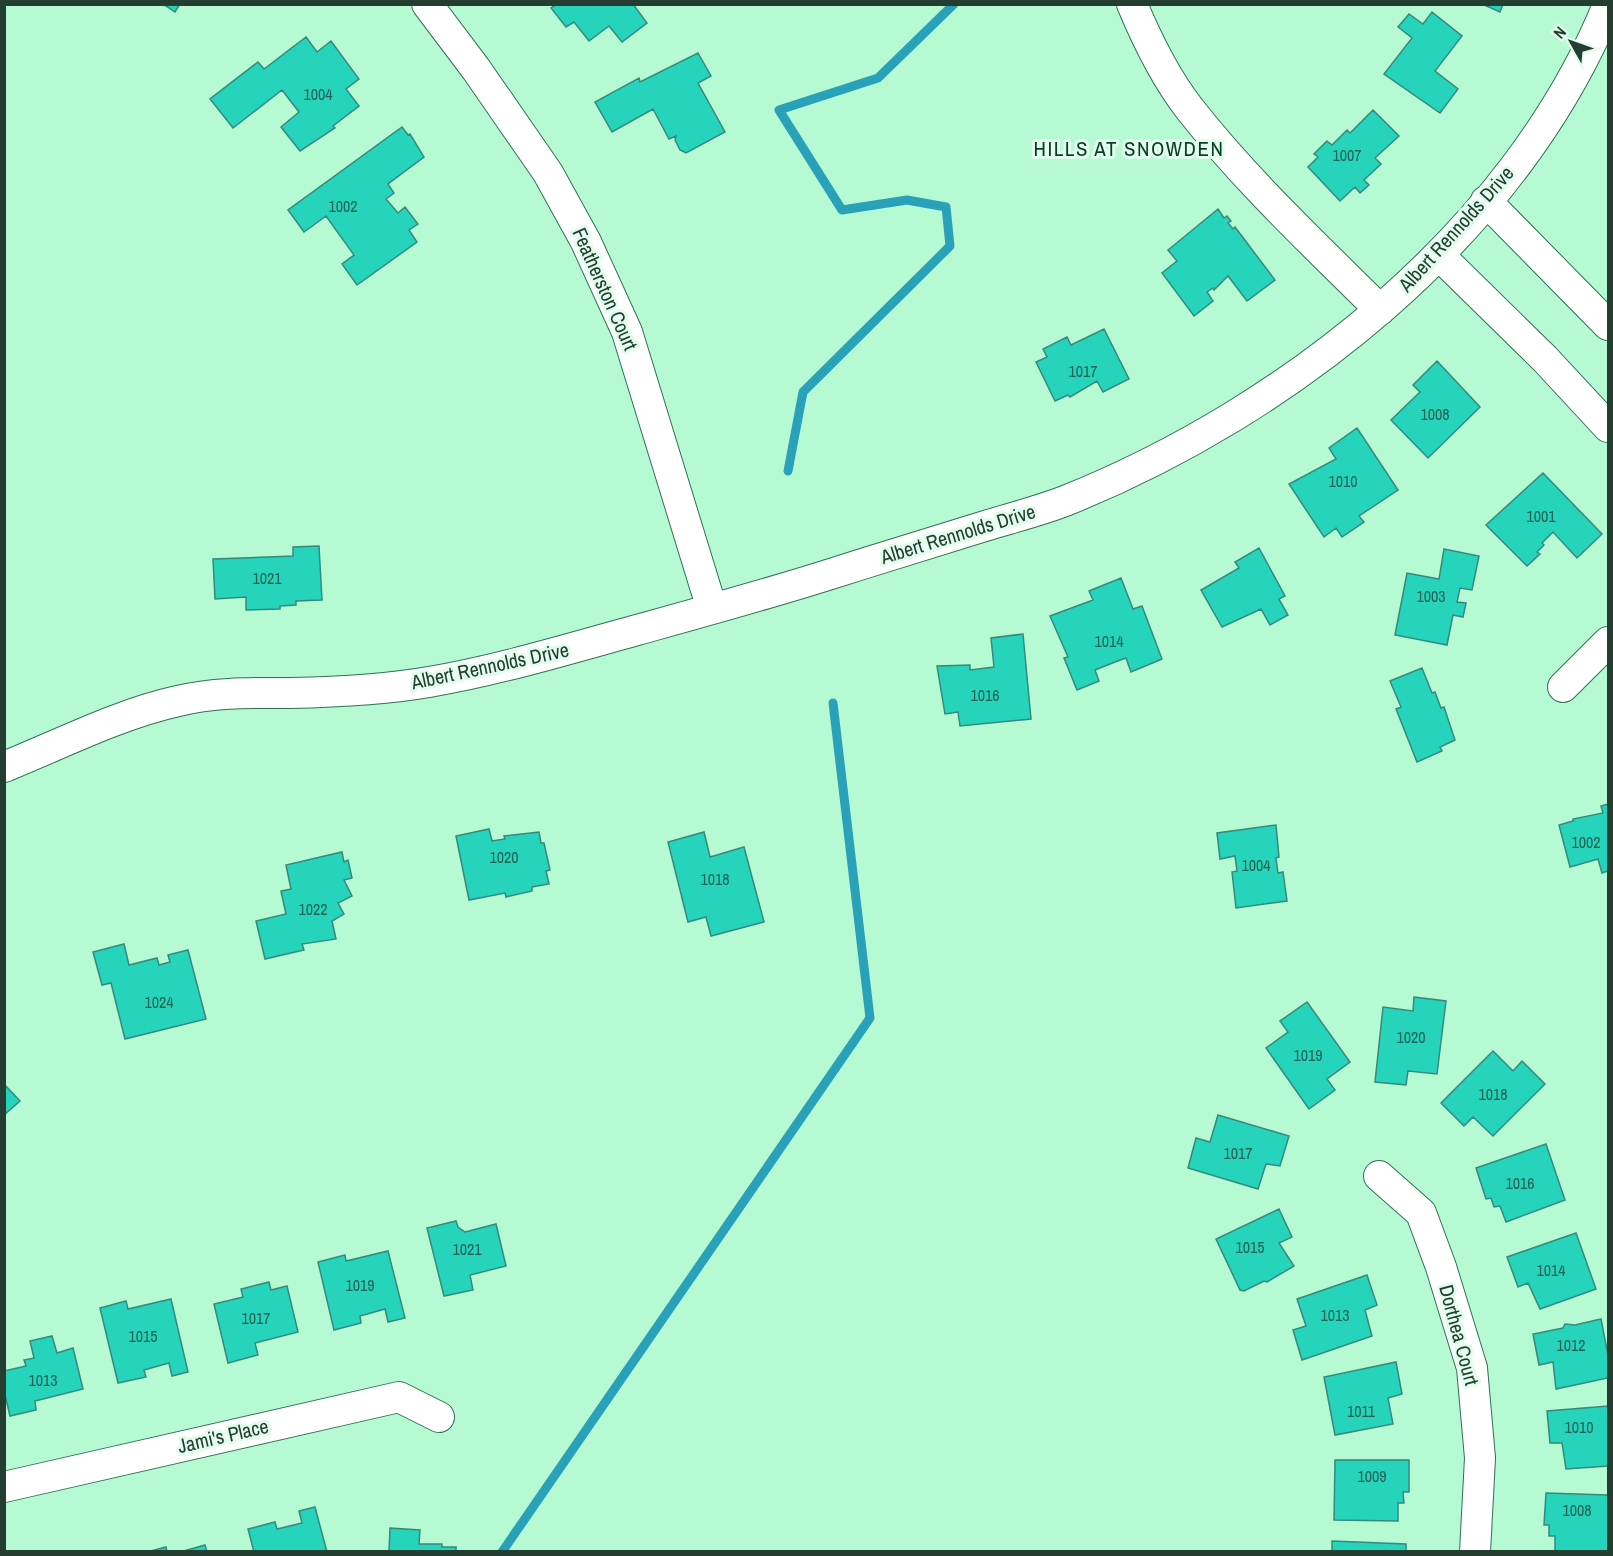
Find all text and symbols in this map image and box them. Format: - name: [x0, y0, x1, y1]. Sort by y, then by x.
- north arrow: [1541, 12, 1601, 72]
- text: N: [1548, 22, 1571, 43]
- house number: 1004: [303, 83, 333, 105]
- district label: HILLS AT SNOWDEN: [1034, 134, 1224, 163]
- house number: 1007: [1332, 144, 1362, 166]
- street label: Albert Rennolds Drive: [1391, 160, 1519, 298]
- house number: 1002: [328, 195, 358, 217]
- street label: Featherston Court: [566, 223, 645, 355]
- house number: 1017: [1068, 360, 1098, 382]
- house number: 1008: [1420, 403, 1450, 425]
- house number: 1010: [1328, 470, 1358, 492]
- street label: Albert Rennolds Drive: [876, 497, 1039, 570]
- house number: 1001: [1526, 505, 1556, 527]
- house number: 1021: [252, 567, 282, 589]
- house number: 1003: [1416, 585, 1446, 607]
- house number: 1014: [1094, 630, 1124, 652]
- street label: Albert Rennolds Drive: [408, 636, 571, 696]
- house number: 1016: [970, 684, 1000, 706]
- house number: 1002: [1571, 831, 1601, 853]
- house number: 1020: [489, 846, 519, 868]
- house number: 1004: [1241, 854, 1271, 876]
- house number: 1018: [700, 868, 730, 890]
- house number: 1022: [298, 898, 328, 920]
- house number: 1024: [144, 991, 174, 1013]
- house number: 1020: [1396, 1026, 1426, 1048]
- house number: 1019: [1293, 1044, 1323, 1066]
- house number: 1018: [1478, 1083, 1508, 1105]
- house number: 1017: [1223, 1142, 1253, 1164]
- house number: 1016: [1505, 1172, 1535, 1194]
- house number: 1015: [1235, 1236, 1265, 1258]
- house number: 1021: [452, 1238, 482, 1260]
- house number: 1014: [1536, 1259, 1566, 1281]
- house number: 1019: [345, 1274, 375, 1296]
- street label: Dorthea Court: [1433, 1282, 1486, 1389]
- house number: 1013: [1320, 1304, 1350, 1326]
- house number: 1017: [241, 1307, 271, 1329]
- house number: 1015: [128, 1325, 158, 1347]
- house number: 1012: [1556, 1334, 1586, 1356]
- house number: 1013: [28, 1369, 58, 1391]
- house number: 1011: [1347, 1400, 1376, 1422]
- street label: Jami's Place: [175, 1412, 271, 1459]
- house number: 1010: [1564, 1416, 1594, 1438]
- house number: 1009: [1357, 1465, 1387, 1487]
- house number: 1008: [1562, 1499, 1592, 1521]

